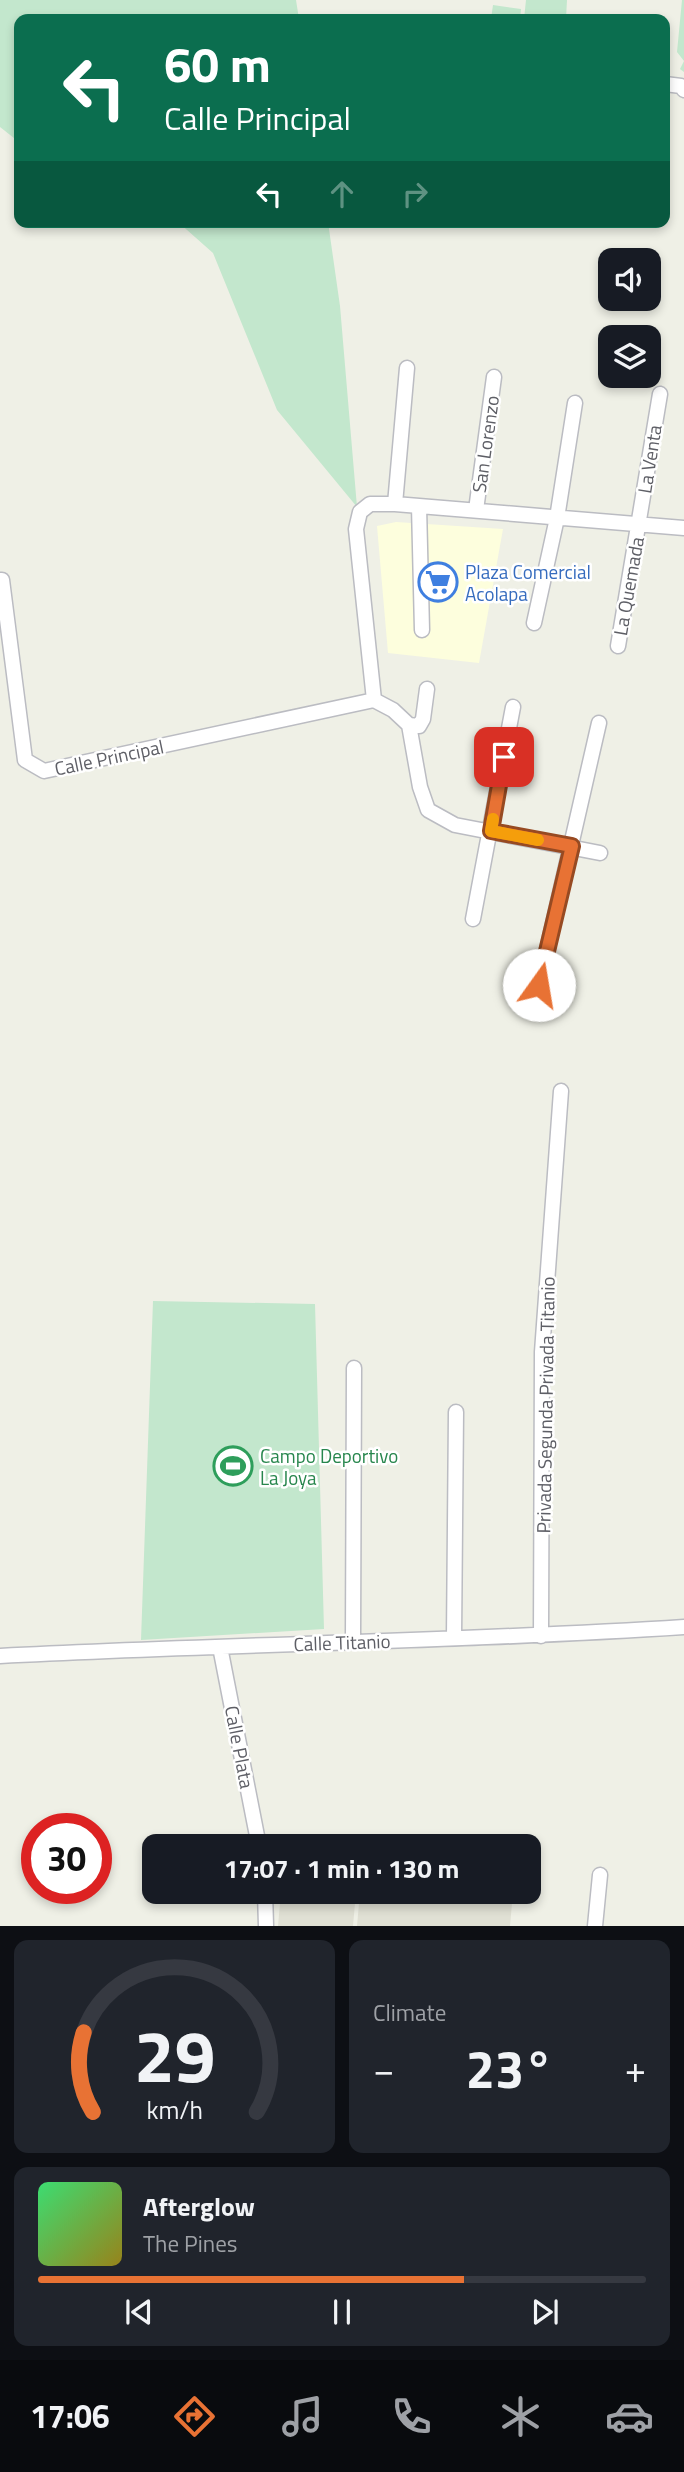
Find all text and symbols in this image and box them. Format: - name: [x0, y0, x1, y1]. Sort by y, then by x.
- text: 60 m: [164, 26, 271, 101]
- icon: left: [49, 42, 140, 133]
- text: Calle Principal: [164, 94, 351, 142]
- icon: left: [250, 175, 288, 213]
- icon: ahead: [323, 175, 361, 213]
- icon: right: [396, 175, 434, 213]
- map controls: [598, 248, 661, 388]
- button: sound: [598, 248, 661, 311]
- button: layers: [598, 325, 661, 388]
- street label: San Lorenzo: [464, 393, 506, 495]
- street label: La Venta: [629, 422, 669, 495]
- street label: La Quemada: [605, 534, 651, 638]
- place label: Plaza Comercial Acolapa: [465, 557, 591, 608]
- supermarket icon: Plaza Comercial Acolapa: [417, 561, 459, 603]
- pin: [474, 727, 534, 787]
- street label: Calle Principal: [52, 731, 166, 783]
- icon: arrive: [485, 738, 523, 776]
- position arrow: [502, 948, 576, 1022]
- street label: Privada Segunda Privada Titanio: [528, 1276, 562, 1534]
- place label: Campo Deportivo La Joya: [260, 1441, 398, 1492]
- sports icon: Campo Deportivo La Joya: [212, 1445, 254, 1487]
- street label: Calle Titanio: [293, 1626, 391, 1658]
- street label: Calle Plata: [218, 1703, 262, 1791]
- speed limit sign: 30: [21, 1813, 112, 1904]
- text: 17:07 · 1 min · 130 m: [224, 1849, 459, 1888]
- text: Climate: [373, 1995, 446, 2030]
- text: 29: [134, 2001, 215, 2111]
- text: 23°: [466, 2029, 553, 2108]
- text: −: [373, 2040, 394, 2098]
- text: +: [625, 2040, 646, 2098]
- text: km/h: [146, 2091, 203, 2129]
- text: Afterglow: [143, 2187, 255, 2226]
- text: The Pines: [143, 2226, 237, 2261]
- icon: previous: [120, 2293, 158, 2331]
- icon: pause: [323, 2293, 361, 2331]
- icon: next: [526, 2293, 564, 2331]
- text: 17:06: [30, 2392, 110, 2440]
- icon: directions: [170, 2392, 219, 2441]
- icon: music: [278, 2392, 327, 2441]
- icon: phone: [387, 2392, 436, 2441]
- icon: climate: [496, 2392, 545, 2441]
- icon: car: [605, 2392, 654, 2441]

